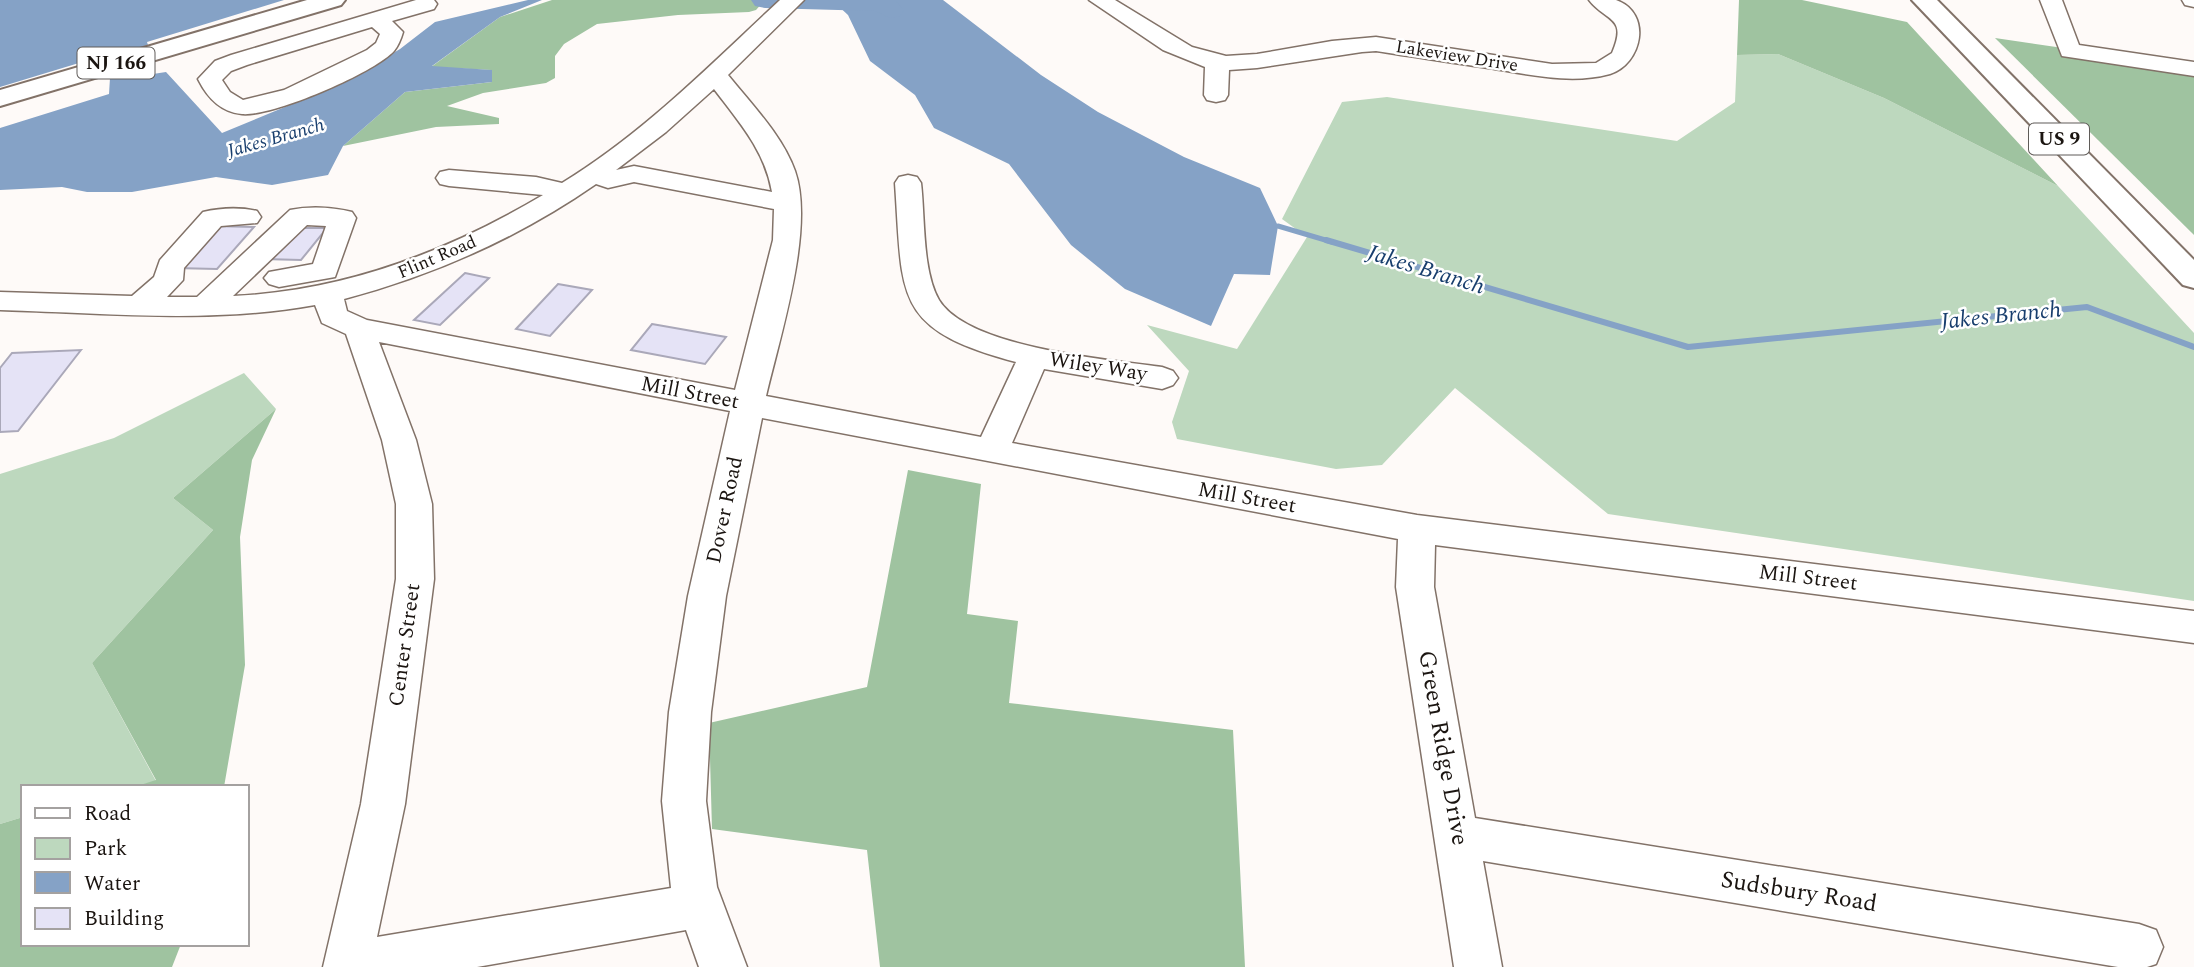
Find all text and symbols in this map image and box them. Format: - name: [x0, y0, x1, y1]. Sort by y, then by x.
- street label: Lakeview Drive: [1394, 33, 1520, 79]
- road number: NJ 166: [78, 48, 154, 78]
- water label: Jakes Branch: [222, 110, 328, 166]
- road number: US 9: [2029, 124, 2089, 154]
- street label: Flint Road: [393, 228, 481, 286]
- water label: Jakes Branch: [1361, 235, 1489, 304]
- water label: Jakes Branch: [1937, 292, 2063, 340]
- street label: Wiley Way: [1047, 343, 1150, 391]
- street label: Mill Street: [638, 368, 742, 418]
- street label: Dover Road: [698, 453, 752, 567]
- street label: Mill Street: [1195, 474, 1299, 522]
- street label: Mill Street: [1757, 556, 1859, 600]
- street label: Center Street: [381, 581, 429, 709]
- street label: Green Ridge Drive: [1408, 648, 1478, 848]
- legend: [21, 785, 248, 946]
- text: Road: [84, 798, 131, 830]
- text: Park: [84, 833, 128, 865]
- street label: Sudsbury Road: [1718, 862, 1880, 922]
- text: Water: [84, 868, 140, 900]
- text: Building: [84, 903, 164, 935]

